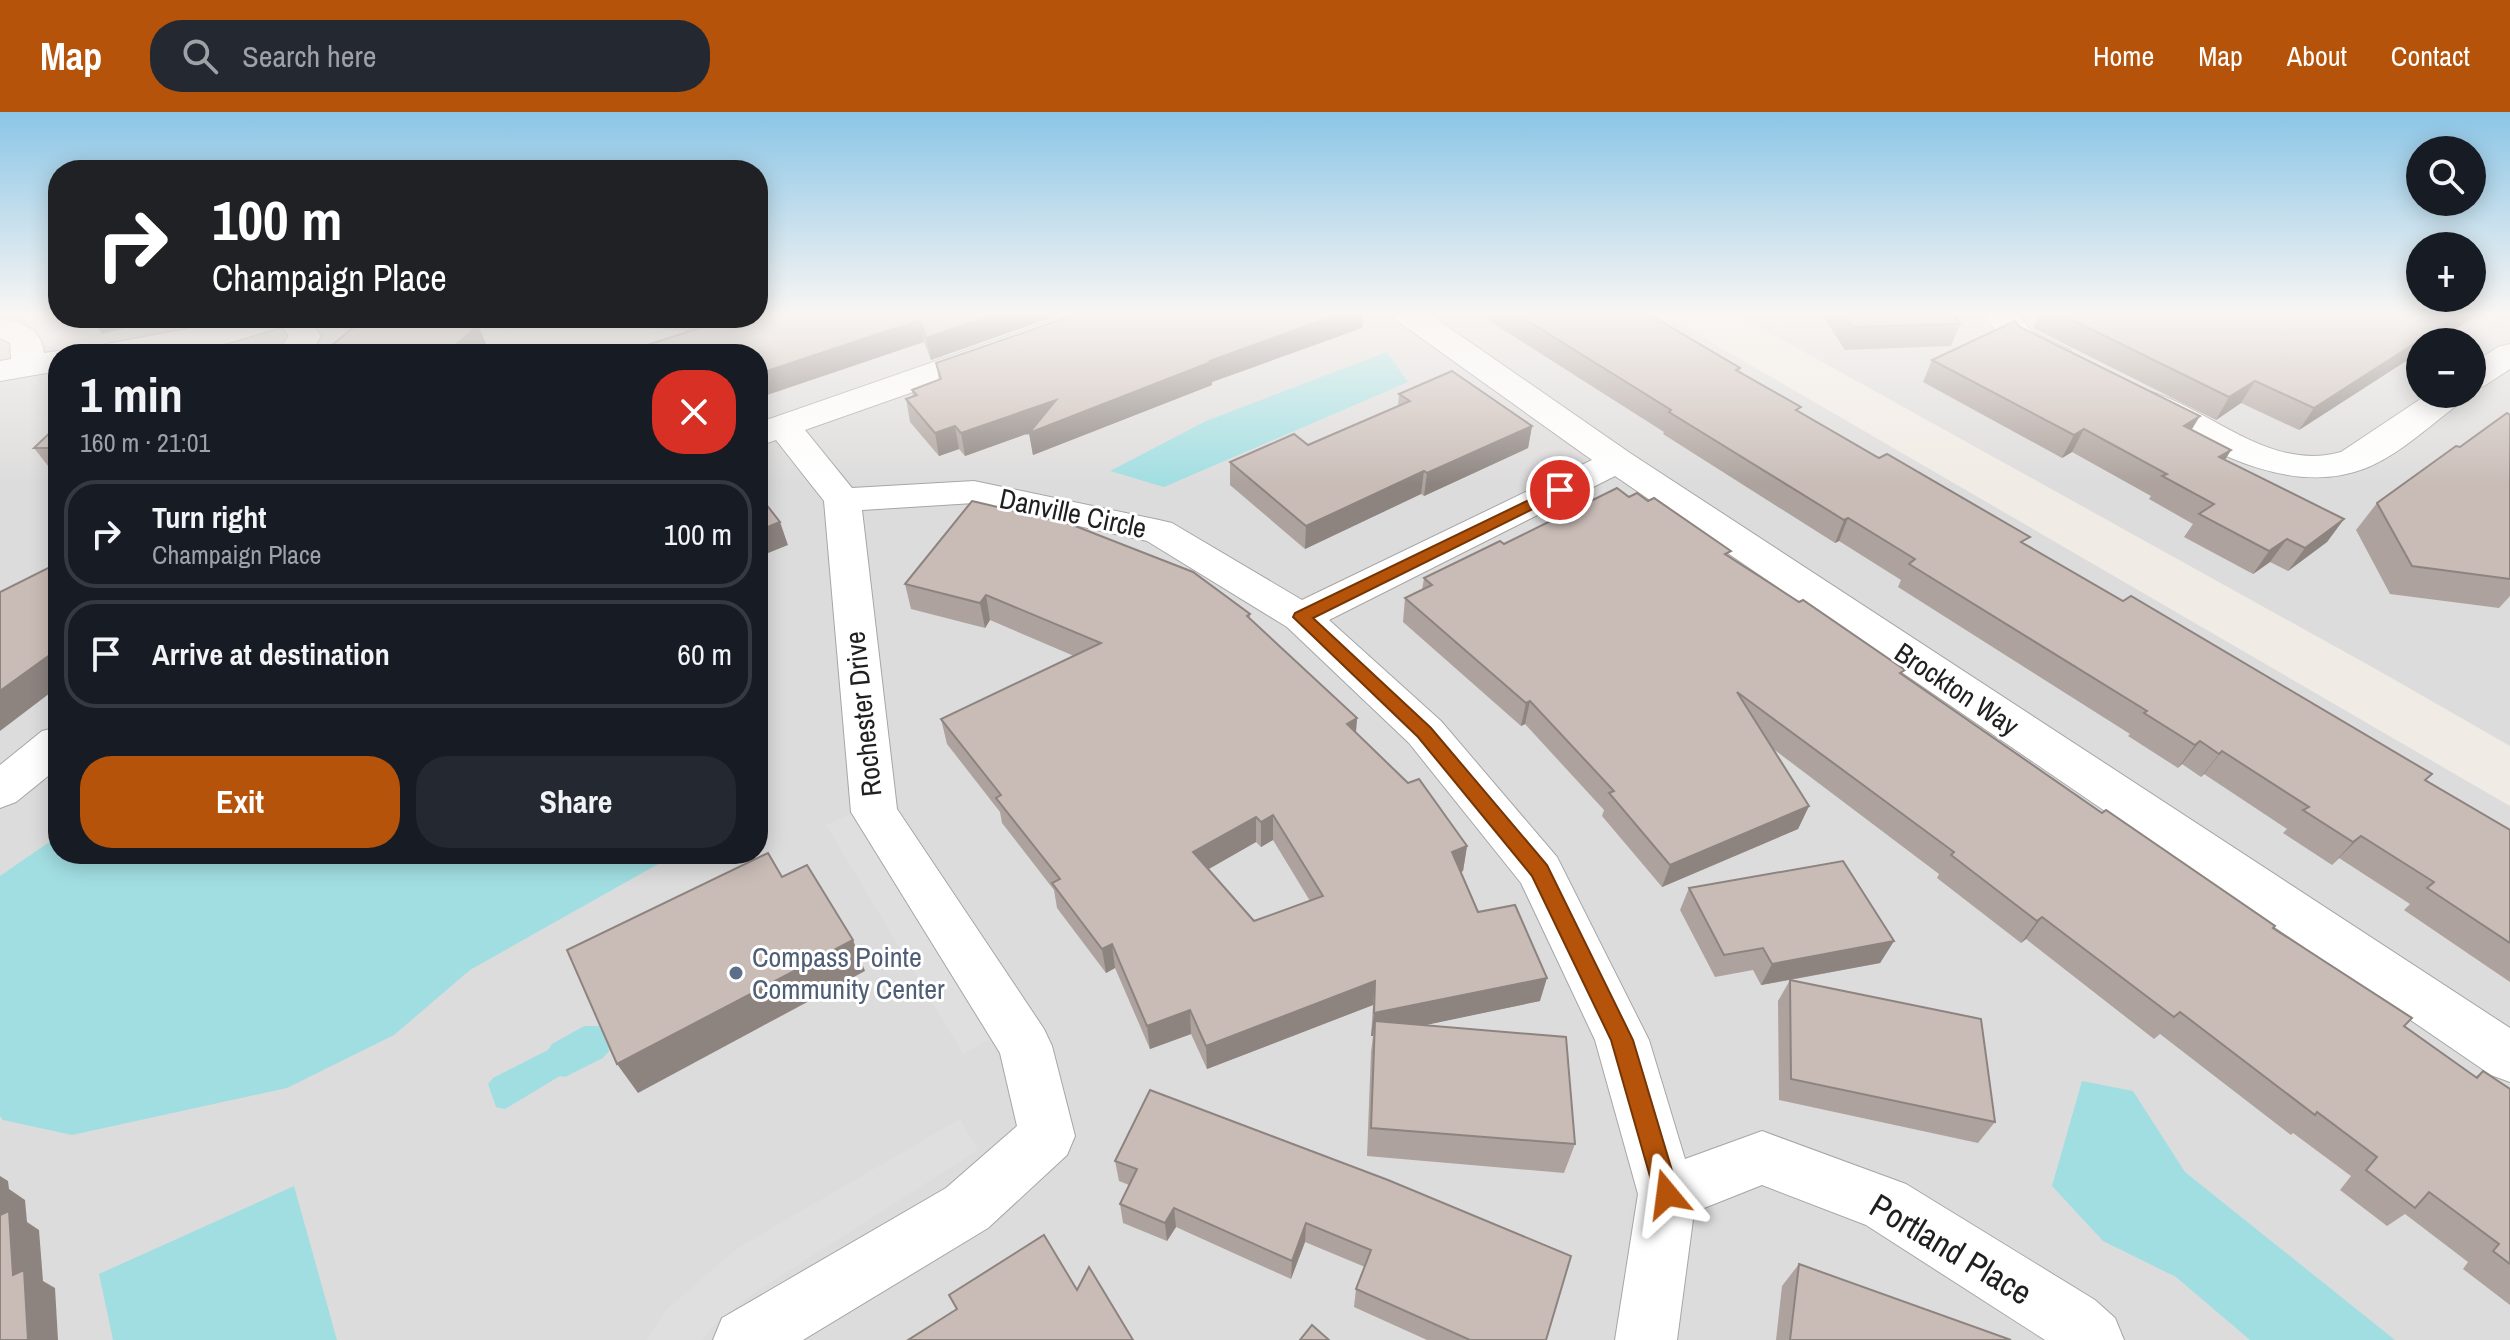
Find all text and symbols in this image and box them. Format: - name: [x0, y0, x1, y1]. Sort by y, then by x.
- search box: [150, 20, 710, 92]
- text: Map: [40, 31, 102, 82]
- icon: search: [178, 34, 222, 78]
- text: Search here: [242, 36, 376, 76]
- text: Home: [2093, 37, 2154, 75]
- text: Map: [2198, 37, 2243, 75]
- text: About: [2287, 37, 2347, 75]
- text: Contact: [2391, 37, 2470, 75]
- map controls: [2406, 136, 2486, 408]
- button: search: [2406, 136, 2486, 216]
- text: 100 m: [212, 182, 342, 257]
- icon: right: [80, 192, 184, 296]
- button: +: [2406, 232, 2486, 312]
- text: Champaign Place: [212, 254, 447, 302]
- button: −: [2406, 328, 2486, 408]
- text: 1 min: [80, 362, 183, 427]
- button: close: [652, 370, 736, 454]
- text: 160 m · 21:01: [80, 425, 210, 460]
- pin: [1526, 456, 1594, 524]
- icon: arrive: [1538, 468, 1582, 512]
- street label: Danville Circle: [996, 479, 1150, 547]
- text: Turn right: [152, 497, 266, 537]
- icon: right: [84, 512, 128, 556]
- text: 100 m: [664, 514, 732, 554]
- text: Champaign Place: [152, 537, 321, 572]
- street label: Rochester Drive: [835, 630, 891, 798]
- icon: arrive: [84, 632, 128, 676]
- text: Arrive at destination: [152, 634, 390, 674]
- text: 60 m: [677, 634, 732, 674]
- street label: Brockton Way: [1887, 634, 2027, 745]
- button: Exit: [80, 756, 400, 848]
- button: Share: [416, 756, 736, 848]
- place label: Compass Pointe Community Center: [752, 938, 945, 1008]
- marker: Compass Pointe Community Center: [727, 964, 745, 982]
- position arrow: [1625, 1152, 1709, 1236]
- street label: Portland Place: [1861, 1183, 2041, 1315]

